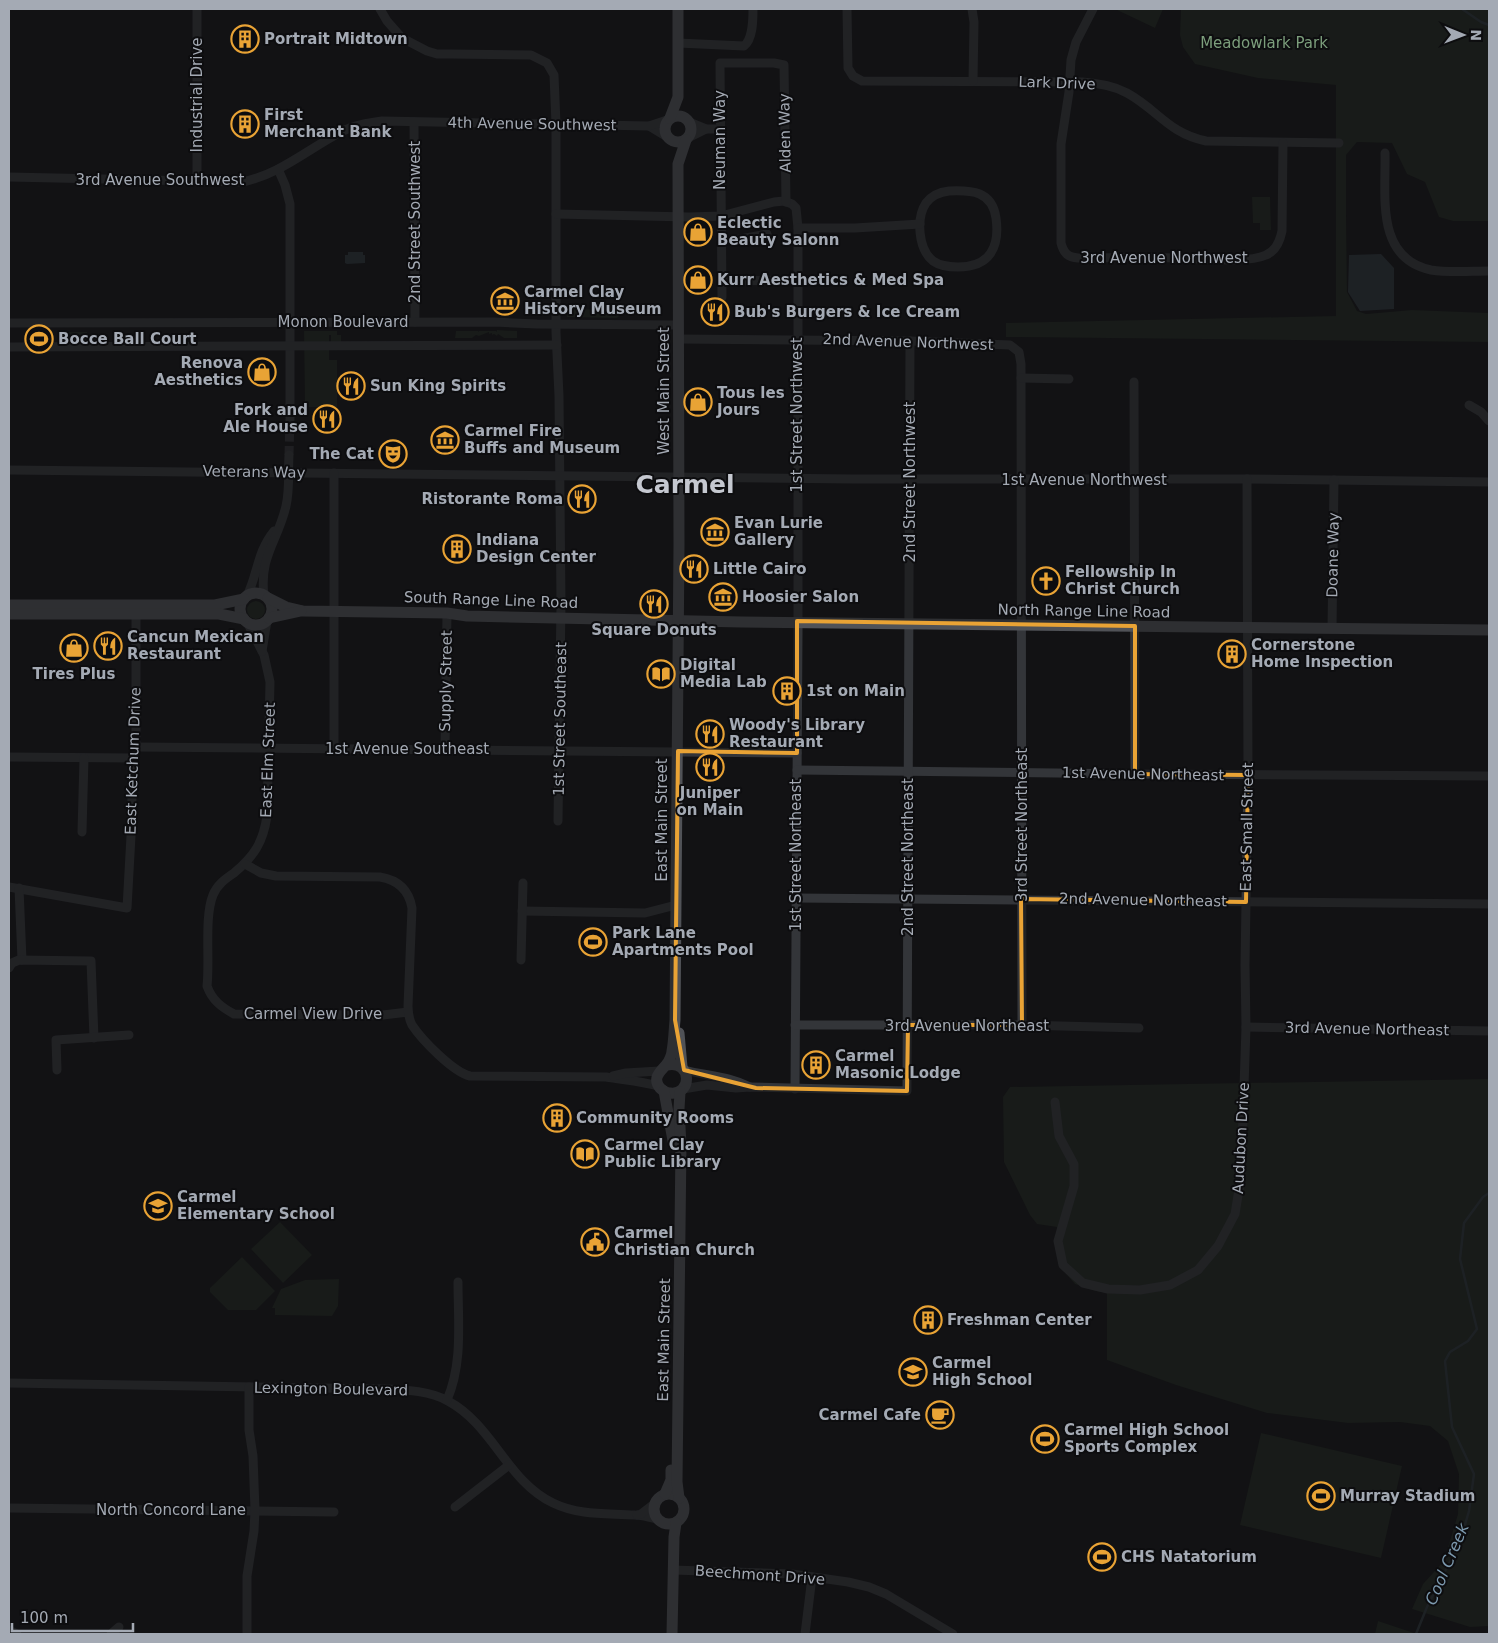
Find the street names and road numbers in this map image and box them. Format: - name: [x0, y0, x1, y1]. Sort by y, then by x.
- street label: Industrial Drive: [188, 37, 206, 153]
- street label: Lark Drive: [1018, 73, 1096, 93]
- street label: Neuman Way: [711, 90, 729, 190]
- street label: Alden Way: [775, 93, 795, 173]
- street label: 4th Avenue Southwest: [447, 114, 617, 134]
- street label: 2nd Street Southwest: [406, 141, 424, 303]
- street label: 3rd Avenue Southwest: [75, 171, 245, 189]
- street label: 3rd Avenue Northwest: [1080, 249, 1248, 267]
- street label: Monon Boulevard: [278, 313, 408, 331]
- street label: West Main Street: [655, 327, 673, 455]
- street label: 2nd Avenue Northwest: [822, 330, 994, 354]
- street label: 1st Street Northwest: [788, 337, 806, 493]
- street label: 2nd Street Northwest: [901, 401, 919, 562]
- street label: Veterans Way: [202, 462, 306, 482]
- street label: 1st Avenue Northwest: [1001, 471, 1167, 489]
- street label: Doane Way: [1323, 512, 1343, 598]
- street label: South Range Line Road: [404, 588, 578, 612]
- street label: North Range Line Road: [998, 600, 1170, 622]
- street label: Supply Street: [436, 630, 456, 732]
- street label: 1st Street Southeast: [550, 642, 570, 796]
- street label: East Ketchum Drive: [121, 687, 145, 835]
- street label: East Elm Street: [257, 702, 279, 818]
- street label: 1st Avenue Southeast: [325, 740, 489, 758]
- street label: 3rd Street Northeast: [1013, 748, 1031, 902]
- street label: East Main Street: [653, 758, 671, 882]
- street label: East Small Street: [1237, 762, 1257, 892]
- street label: 1st Avenue Northeast: [1062, 764, 1225, 784]
- street label: 2nd Street Northeast: [899, 778, 917, 936]
- street label: 1st Street Northeast: [787, 779, 805, 931]
- street label: 2nd Avenue Northeast: [1059, 890, 1227, 910]
- street label: Carmel View Drive: [244, 1005, 382, 1023]
- street label: 3rd Avenue Northeast: [885, 1017, 1049, 1035]
- street label: 3rd Avenue Northeast: [1285, 1019, 1449, 1039]
- street label: Audubon Drive: [1229, 1082, 1253, 1194]
- street label: East Main Street: [654, 1278, 674, 1402]
- street label: Lexington Boulevard: [254, 1379, 408, 1399]
- street label: North Concord Lane: [96, 1501, 246, 1519]
- street label: Beechmont Drive: [694, 1561, 826, 1589]

